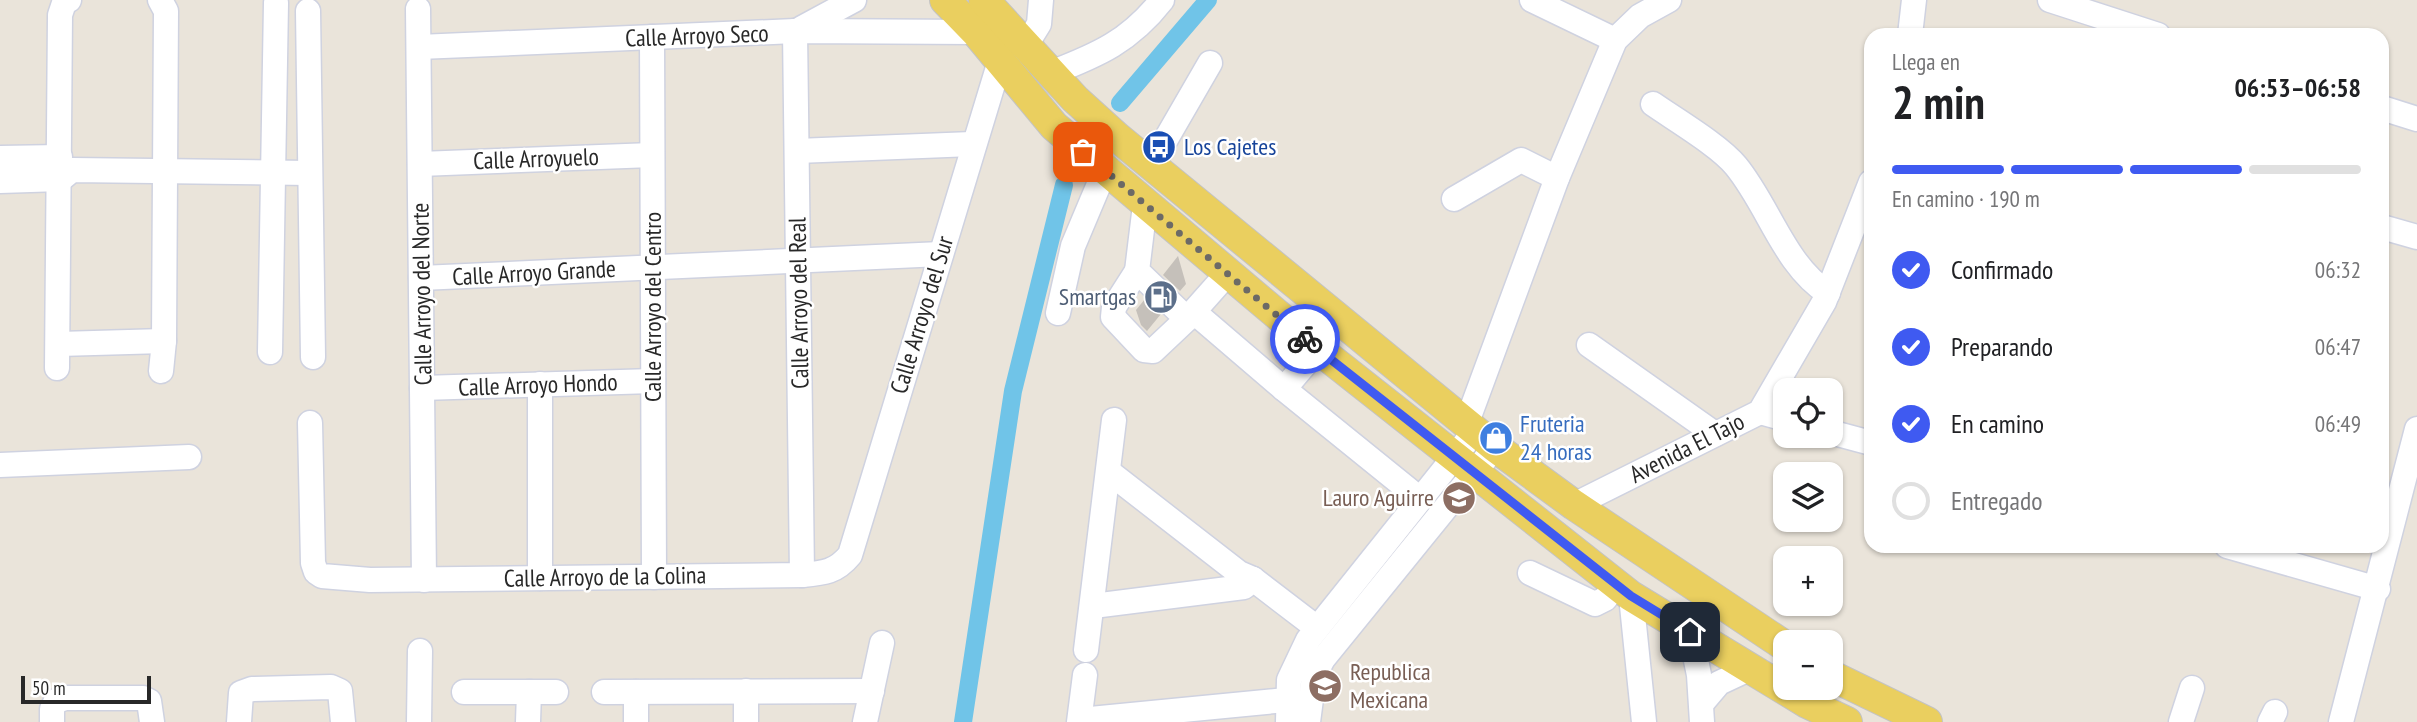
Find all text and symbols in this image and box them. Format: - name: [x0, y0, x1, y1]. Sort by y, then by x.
- street label: Calle Arroyo Seco: [625, 18, 769, 53]
- text: Llega en: [1892, 47, 1960, 76]
- text: 06:53–06:58: [2234, 71, 2361, 104]
- text: 2 min: [1892, 72, 1985, 132]
- pin: [1053, 122, 1113, 182]
- bus stop icon: Los Cajetes: [1140, 128, 1178, 166]
- place label: Los Cajetes: [1184, 131, 1276, 162]
- icon: bag: [1064, 133, 1102, 171]
- street label: Calle Arroyuelo: [473, 141, 599, 176]
- text: En camino · 190 m: [1892, 184, 2040, 213]
- street label: Calle Arroyo del Norte: [404, 202, 439, 386]
- street label: Calle Arroyo del Centro: [637, 212, 668, 402]
- street label: Calle Arroyo del Real: [781, 217, 815, 389]
- street label: Calle Arroyo del Sur: [883, 232, 960, 397]
- icon: check: [1892, 251, 1930, 289]
- street label: Calle Arroyo Grande: [451, 253, 617, 292]
- text: Confirmado: [1951, 253, 2053, 286]
- text: 06:32: [2315, 255, 2361, 284]
- fuel station icon: Smartgas: [1142, 278, 1180, 316]
- place label: Smartgas: [1059, 281, 1136, 312]
- courier: [1270, 304, 1340, 374]
- icon: bike: [1286, 320, 1324, 358]
- icon: check: [1892, 328, 1930, 366]
- text: Preparando: [1951, 330, 2053, 363]
- text: 06:47: [2315, 332, 2361, 361]
- street label: Calle Arroyo Hondo: [458, 366, 618, 403]
- map controls: [1773, 378, 1843, 700]
- button: locate: [1773, 378, 1843, 448]
- street label: Avenida El Tajo: [1624, 405, 1749, 490]
- icon: check: [1892, 405, 1930, 443]
- text: En camino: [1951, 407, 2044, 440]
- place label: Fruteria 24 horas: [1520, 408, 1592, 467]
- text: 06:49: [2315, 409, 2361, 438]
- shop icon: Fruteria 24 horas: [1477, 419, 1515, 457]
- button: layers: [1773, 462, 1843, 532]
- school or university icon: Lauro Aguirre: [1440, 479, 1478, 517]
- place label: Lauro Aguirre: [1323, 482, 1434, 513]
- text: Entregado: [1951, 484, 2043, 517]
- button: +: [1773, 546, 1843, 616]
- street label: Calle Arroyo de la Colina: [504, 559, 706, 594]
- pin: [1660, 602, 1720, 662]
- icon: home: [1671, 613, 1709, 651]
- button: −: [1773, 630, 1843, 700]
- place label: Republica Mexicana: [1350, 656, 1431, 715]
- school or university icon: Republica Mexicana: [1306, 667, 1344, 705]
- scale bar: [21, 673, 150, 705]
- text: 50 m: [32, 676, 66, 700]

